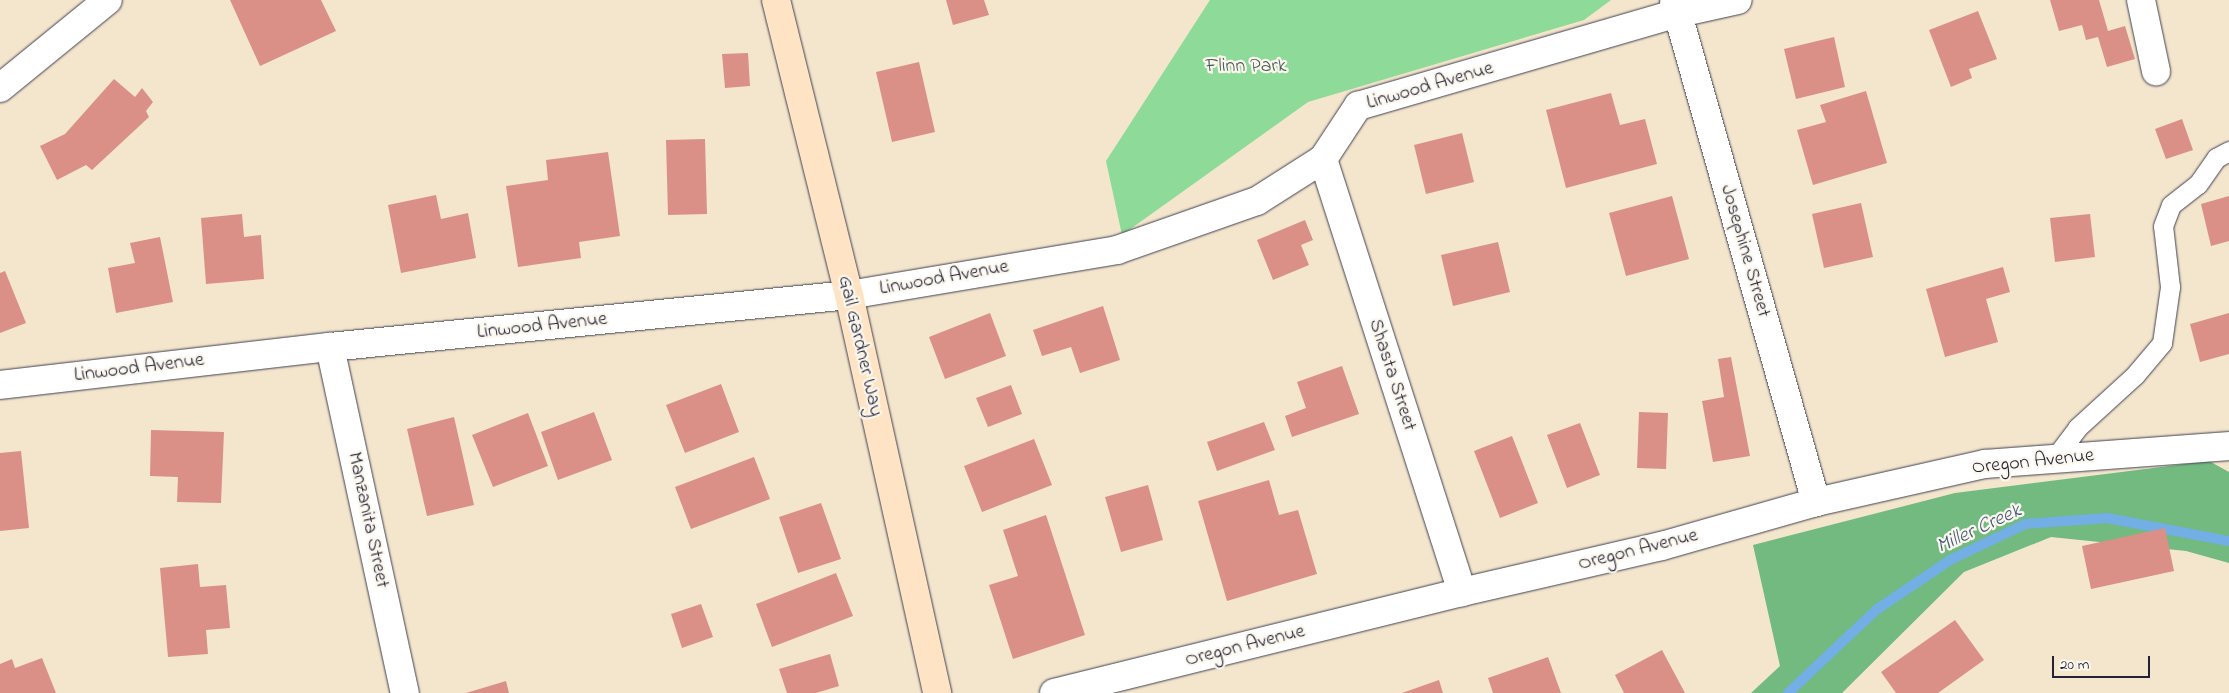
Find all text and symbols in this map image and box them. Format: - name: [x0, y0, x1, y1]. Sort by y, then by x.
- park label: Flinn Park: [1206, 54, 1286, 78]
- street label: Linwood Avenue: [1364, 56, 1496, 116]
- street label: Josephine Street: [1715, 182, 1775, 320]
- street label: Linwood Avenue: [878, 255, 1010, 301]
- street label: Gail Gardner Way: [832, 273, 888, 419]
- street label: Linwood Avenue: [476, 307, 608, 345]
- street label: Shasta Street: [1363, 316, 1421, 434]
- street label: Linwood Avenue: [73, 348, 205, 388]
- street label: Oregon Avenue: [1971, 444, 2095, 480]
- street label: Manzanita Street: [342, 450, 394, 590]
- water label: Miller Creek: [1933, 498, 2025, 560]
- street label: Oregon Avenue: [1576, 524, 1700, 576]
- street label: Oregon Avenue: [1183, 620, 1307, 672]
- scale bar: [2054, 646, 2152, 678]
- text: 20 m: [2060, 654, 2089, 676]

